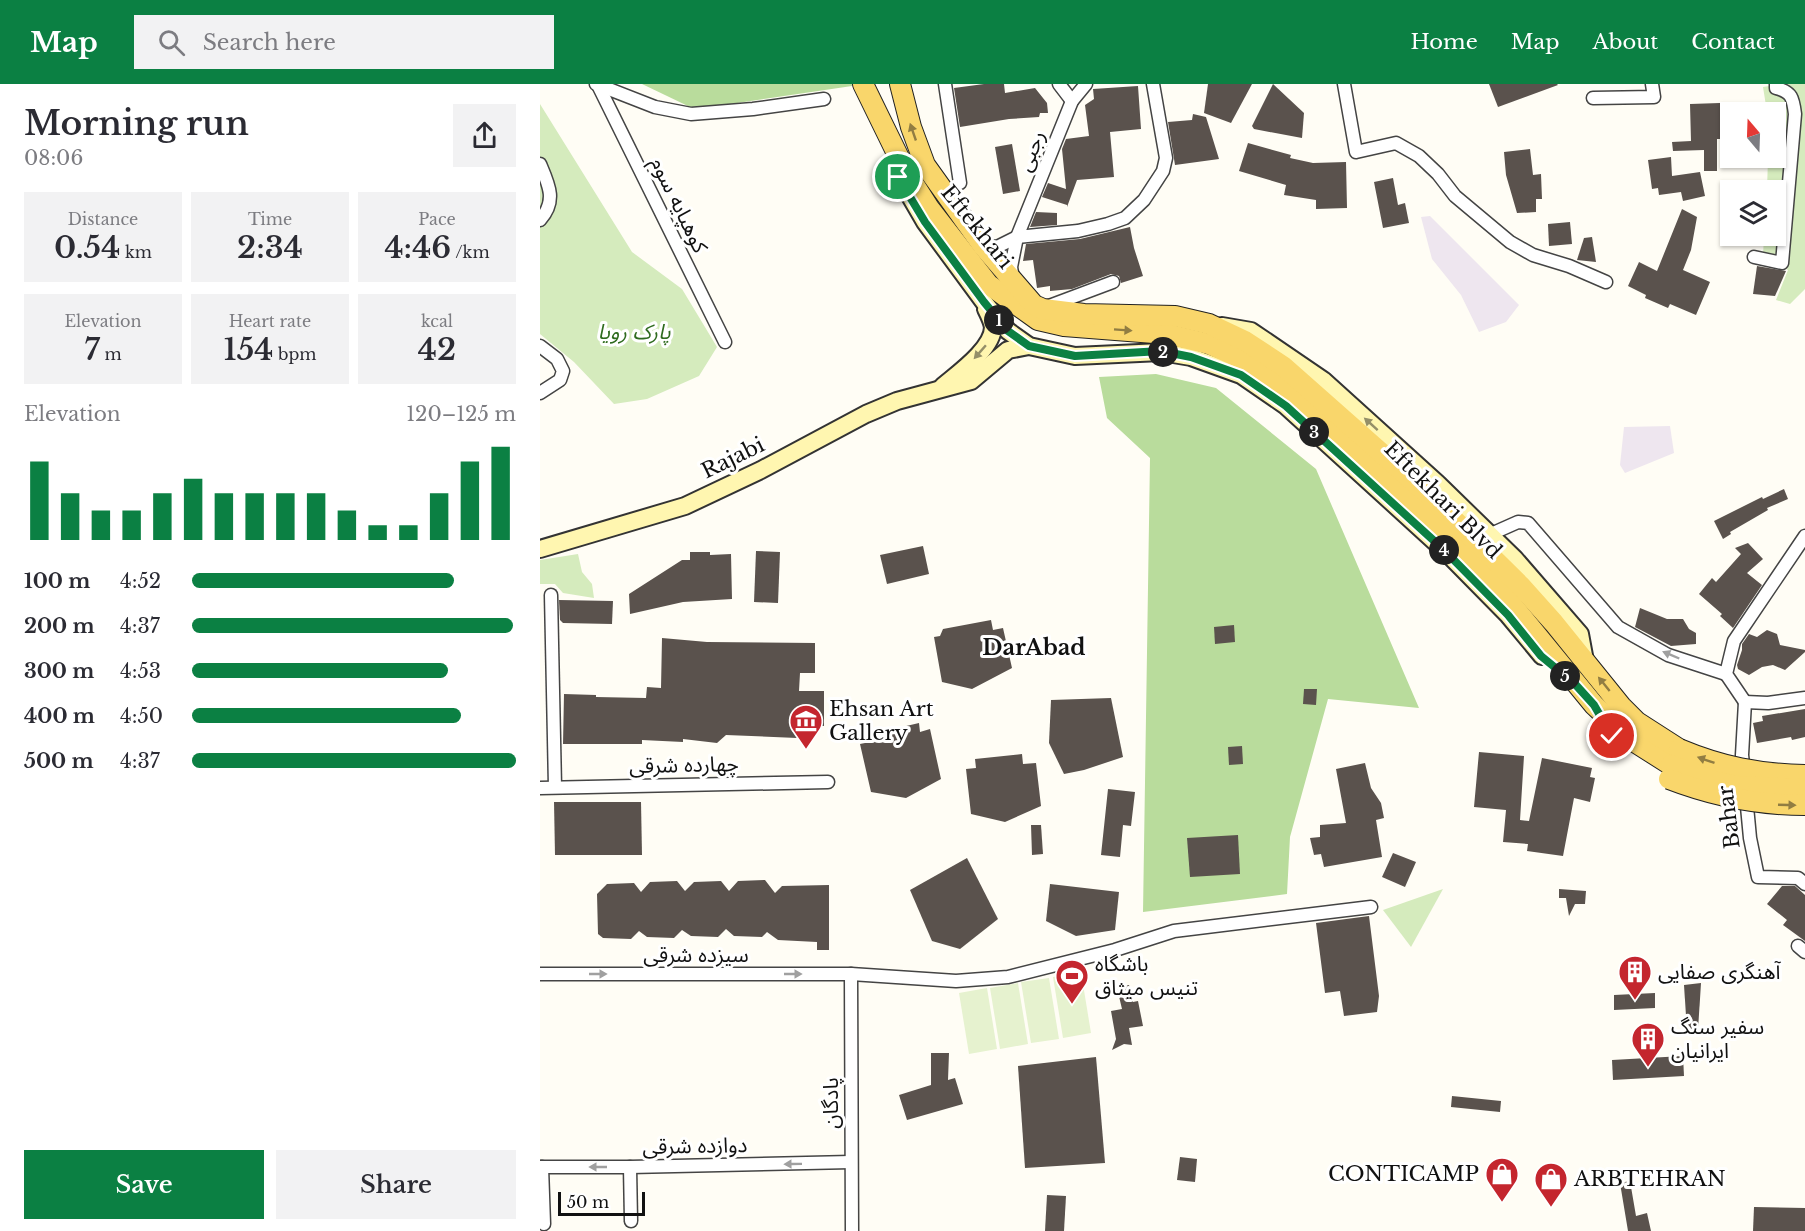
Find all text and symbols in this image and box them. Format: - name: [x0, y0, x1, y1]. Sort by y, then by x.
- search box: [134, 15, 554, 69]
- text: Map: [30, 25, 98, 60]
- icon: search: [155, 26, 188, 59]
- text: Search here: [203, 29, 336, 56]
- text: Home: [1411, 29, 1478, 55]
- text: Map: [1511, 29, 1559, 55]
- text: About: [1592, 29, 1658, 55]
- text: Contact: [1691, 29, 1775, 55]
- north arrow: [1720, 102, 1786, 168]
- map controls: [1720, 102, 1786, 246]
- text: Morning run: [24, 103, 249, 144]
- button: share: [453, 104, 516, 167]
- one-way arrow: [907, 123, 917, 141]
- street label: رجبی: [1011, 127, 1051, 175]
- text: 08:06: [24, 146, 83, 170]
- pin: [872, 151, 923, 202]
- street label: کوهپایه سوم: [642, 153, 714, 259]
- icon: arrive: [881, 160, 914, 193]
- street label: Eftekhari: [935, 180, 1019, 274]
- button: layers: [1720, 180, 1786, 246]
- text: Distance: [68, 209, 138, 229]
- text: Time: [248, 209, 292, 229]
- text: Pace: [418, 209, 456, 229]
- text: 0.54: [54, 229, 120, 266]
- text: 2:34: [237, 229, 303, 266]
- text: 4:46: [384, 229, 451, 266]
- text: km: [120, 242, 152, 262]
- text: /km: [451, 242, 490, 262]
- pin: 1: [984, 305, 1014, 335]
- text: 1: [996, 310, 1002, 330]
- text: Elevation: [64, 311, 142, 331]
- text: Heart rate: [229, 311, 311, 331]
- text: kcal: [421, 311, 453, 331]
- park label: پارک رویا: [598, 319, 671, 346]
- one-way arrow: [1114, 326, 1133, 335]
- text: 7: [84, 331, 100, 368]
- text: 154: [223, 331, 273, 368]
- text: 42: [418, 331, 456, 368]
- pin: 2: [1148, 337, 1178, 367]
- text: 2: [1158, 342, 1168, 362]
- text: m: [100, 344, 122, 364]
- text: bpm: [273, 344, 317, 364]
- one-way arrow: [974, 344, 987, 359]
- text: Elevation: [24, 402, 121, 426]
- text: 120–125 m: [406, 402, 516, 426]
- pin: 3: [1299, 417, 1329, 447]
- one-way arrow: [1364, 418, 1379, 431]
- text: 3: [1309, 422, 1319, 442]
- street label: Rajabi: [697, 432, 769, 484]
- street label: Eftekhari Blvd: [1379, 436, 1507, 564]
- pin: 4: [1429, 535, 1459, 565]
- text: 4: [1439, 540, 1449, 560]
- text: 100 m: [24, 569, 90, 593]
- text: 4:52: [120, 569, 161, 593]
- text: 200 m: [24, 614, 95, 638]
- text: 4:37: [120, 614, 160, 638]
- district label: DarAbad: [982, 634, 1086, 661]
- one-way arrow: [1661, 650, 1679, 660]
- text: 300 m: [24, 659, 94, 683]
- text: 4:53: [120, 659, 161, 683]
- pin: 5: [1550, 661, 1580, 691]
- text: 5: [1560, 666, 1570, 686]
- one-way arrow: [1598, 677, 1610, 692]
- place label: Ehsan Art Gallery: [829, 696, 934, 746]
- museum icon: Ehsan Art Gallery: [788, 703, 824, 750]
- text: 400 m: [24, 704, 95, 728]
- text: 4:50: [120, 704, 163, 728]
- pin: [1586, 710, 1637, 761]
- icon: check: [1595, 719, 1628, 752]
- text: 500 m: [24, 749, 94, 773]
- text: 4:37: [120, 749, 160, 773]
- street label: چهارده شرقی: [629, 751, 739, 779]
- one-way arrow: [1697, 754, 1715, 764]
- street label: Bahar: [1712, 784, 1746, 850]
- one-way arrow: [1777, 800, 1796, 809]
- street label: سیزده شرقی: [643, 942, 749, 968]
- place label: باشگاه تنيس ميثاق: [1095, 951, 1198, 1001]
- building icon: آهنگری صفایی: [1617, 954, 1653, 1001]
- sports icon: باشگاه تنيس ميثاق: [1054, 958, 1090, 1005]
- place label: آهنگری صفایی: [1658, 959, 1781, 985]
- one-way arrow: [589, 969, 608, 979]
- one-way arrow: [784, 969, 803, 979]
- place label: سفیر سنگ ایرانیان: [1671, 1014, 1764, 1064]
- building icon: سفیر سنگ ایرانیان: [1630, 1021, 1666, 1068]
- street label: پادگان: [818, 1077, 844, 1129]
- street label: دوازده شرقی: [642, 1132, 748, 1160]
- button: Save: [24, 1150, 264, 1219]
- button: Share: [276, 1150, 516, 1219]
- shop icon: CONTICAMP: [1484, 1156, 1520, 1203]
- one-way arrow: [783, 1159, 802, 1168]
- place label: CONTICAMP: [1328, 1161, 1479, 1187]
- shop icon: ARBTEHRAN: [1533, 1161, 1569, 1208]
- one-way arrow: [588, 1162, 607, 1172]
- place label: ARBTEHRAN: [1573, 1166, 1726, 1192]
- scale bar: [558, 1189, 645, 1216]
- text: 50 m: [567, 1192, 609, 1212]

